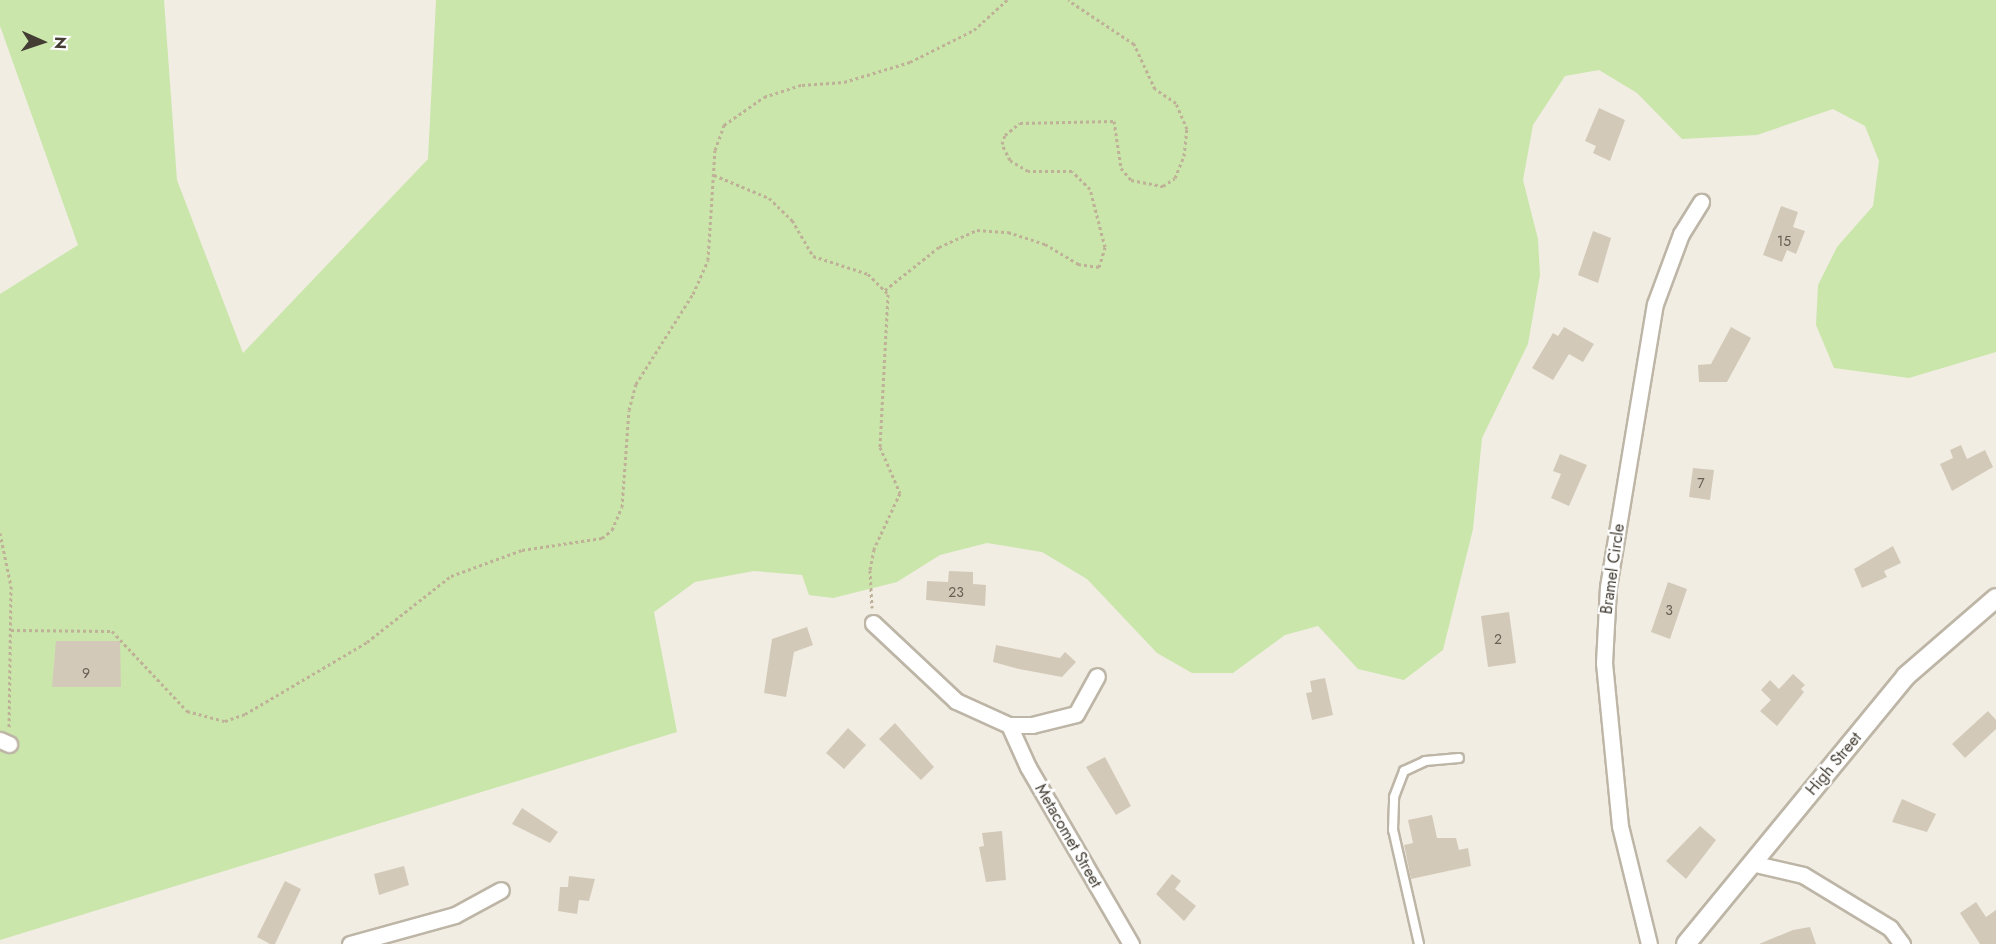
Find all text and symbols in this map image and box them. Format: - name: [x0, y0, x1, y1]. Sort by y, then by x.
- north arrow: [12, 12, 72, 72]
- text: N: [49, 36, 72, 50]
- house number: 15: [1777, 233, 1791, 249]
- house number: 7: [1697, 475, 1705, 491]
- street label: Bramel Circle: [1597, 522, 1629, 616]
- house number: 23: [948, 584, 964, 600]
- house number: 3: [1665, 602, 1673, 618]
- house number: 2: [1494, 631, 1502, 647]
- house number: 9: [82, 665, 90, 681]
- street label: High Street: [1802, 729, 1866, 799]
- street label: Metacomet Street: [1031, 781, 1105, 891]

